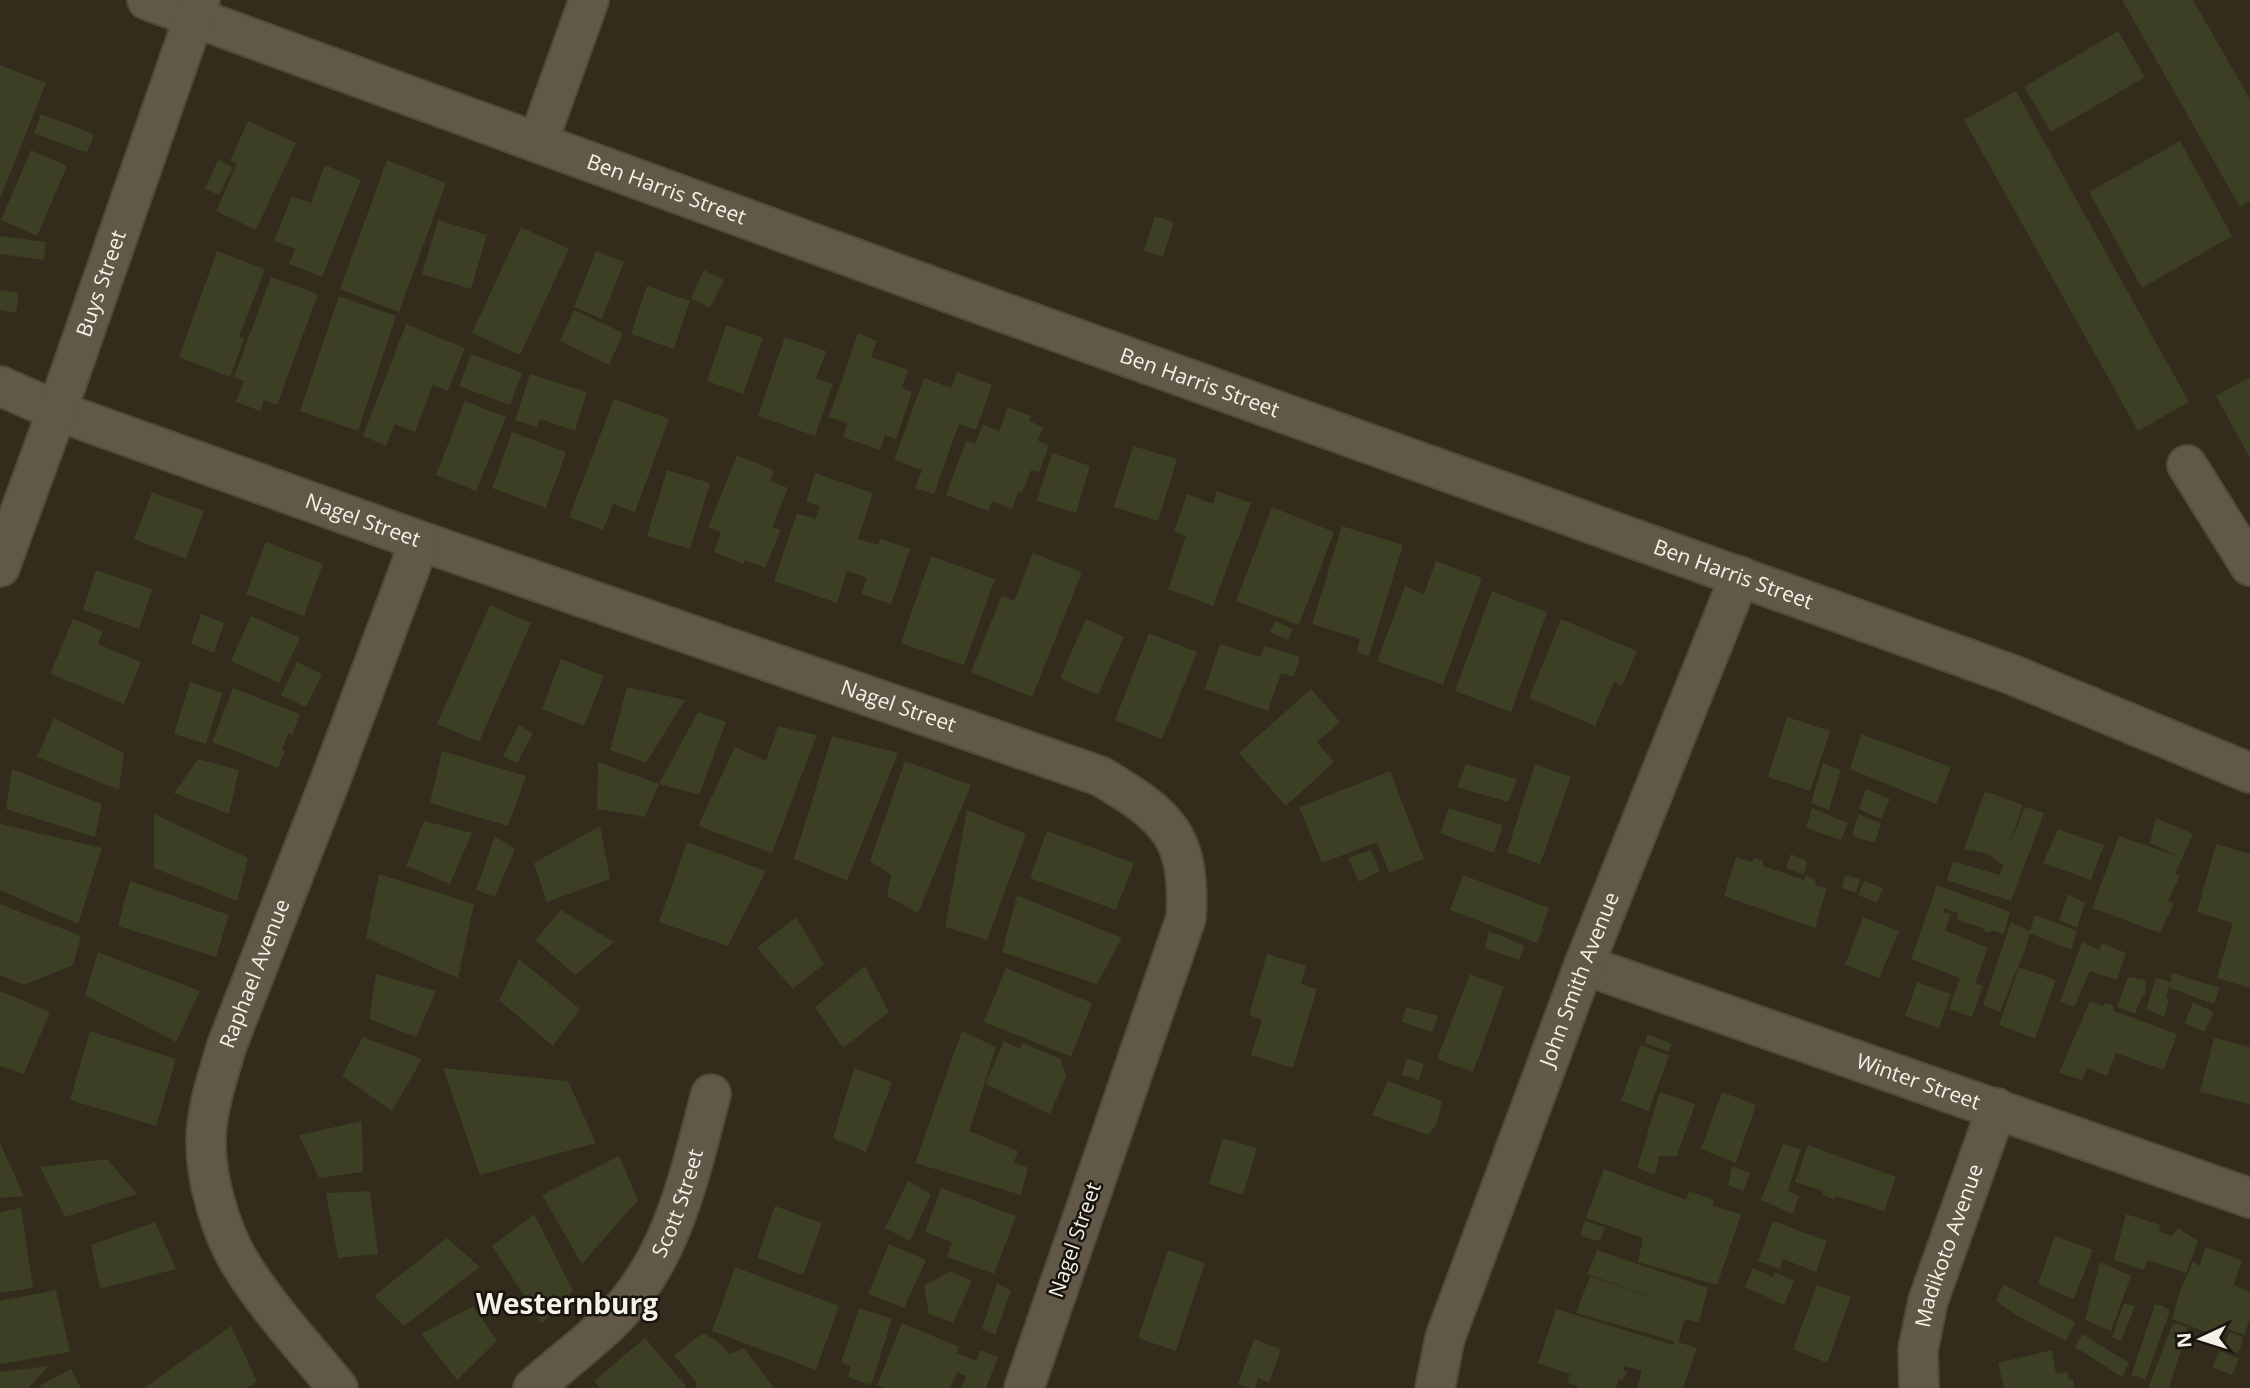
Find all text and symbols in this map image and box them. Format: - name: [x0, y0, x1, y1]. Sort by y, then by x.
- street label: Ben Harris Street: [583, 147, 750, 231]
- street label: Buys Street: [69, 226, 132, 340]
- street label: Ben Harris Street: [1116, 340, 1283, 423]
- street label: Nagel Street: [302, 486, 424, 553]
- street label: Ben Harris Street: [1650, 532, 1817, 615]
- street label: Nagel Street: [837, 673, 960, 738]
- street label: John Smith Avenue: [1532, 888, 1625, 1072]
- street label: Raphael Avenue: [212, 895, 296, 1052]
- street label: Winter Street: [1853, 1046, 1984, 1116]
- street label: Scott Street: [645, 1146, 709, 1262]
- street label: Madikoto Avenue: [1908, 1160, 1989, 1330]
- street label: Nagel Street: [1041, 1178, 1107, 1301]
- district label: Westernburg: [476, 1284, 658, 1322]
- north arrow: [2166, 1304, 2236, 1374]
- text: N: [2171, 1332, 2198, 1349]

